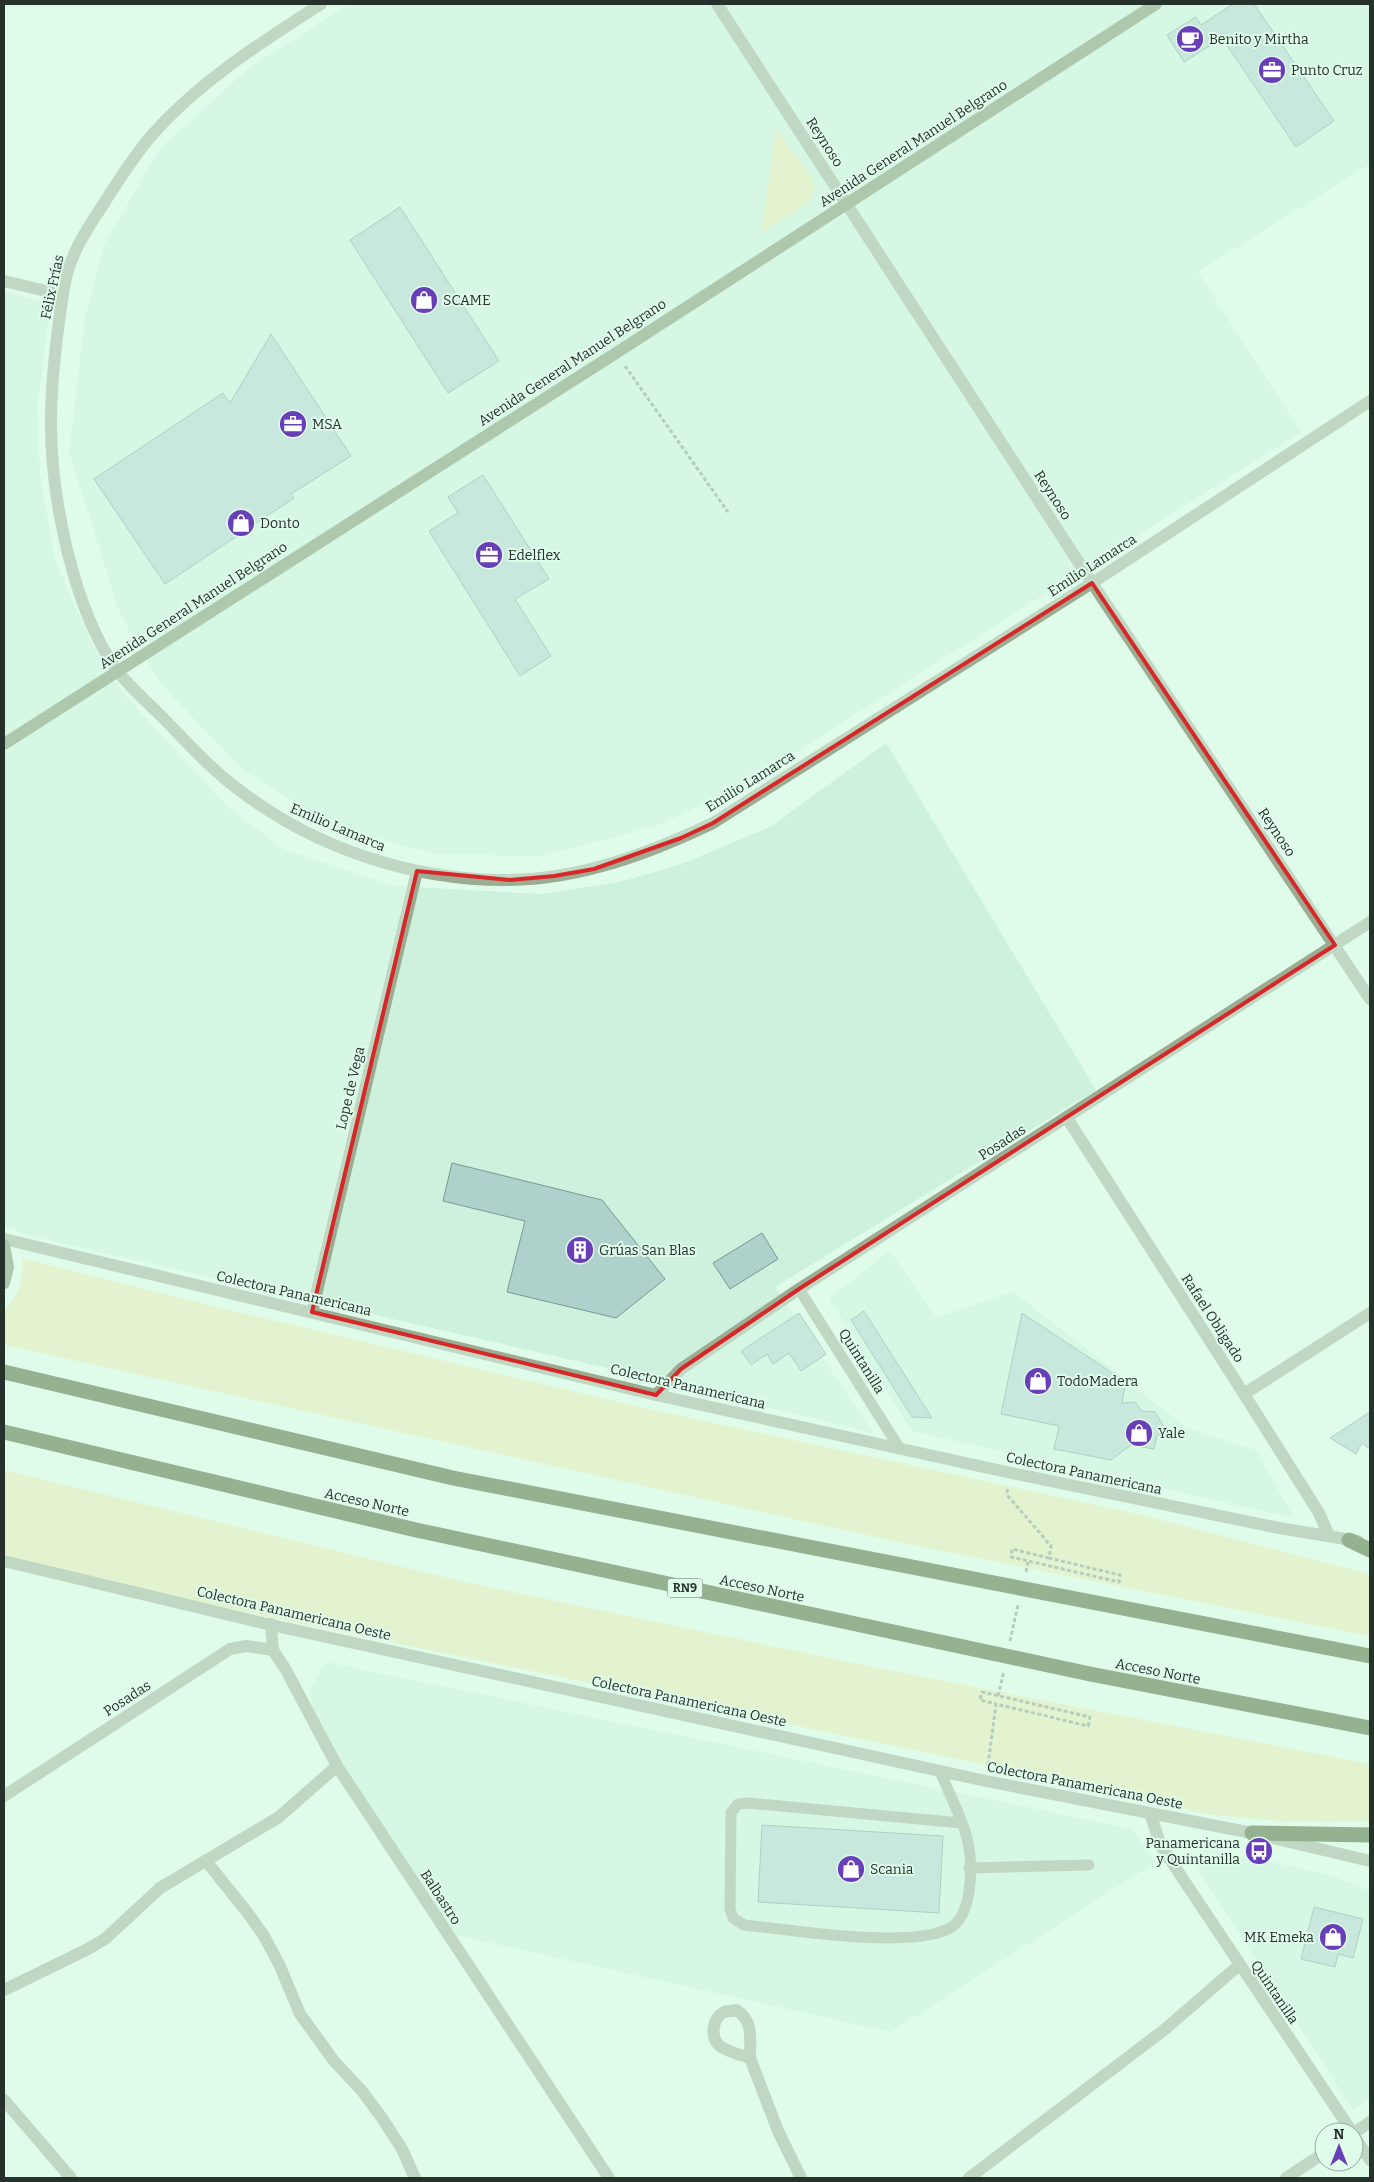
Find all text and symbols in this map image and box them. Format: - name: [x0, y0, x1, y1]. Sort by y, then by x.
- cafe icon: Benito y Mirtha: [1175, 24, 1205, 54]
- place label: Benito y Mirtha: [1209, 31, 1309, 48]
- office icon: Punto Cruz: [1257, 55, 1287, 85]
- place label: Punto Cruz: [1291, 62, 1363, 79]
- street label: Avenida General Manuel Belgrano: [816, 76, 1010, 211]
- street label: Reynoso: [802, 114, 847, 170]
- street label: Félix Frías: [37, 253, 68, 321]
- shop icon: SCAME: [409, 285, 439, 315]
- place label: SCAME: [443, 292, 491, 309]
- street label: Avenida General Manuel Belgrano: [475, 295, 669, 430]
- office icon: MSA: [278, 409, 308, 439]
- place label: MSA: [312, 416, 342, 433]
- street label: Reynoso: [1030, 467, 1075, 523]
- shop icon: Donto: [226, 508, 256, 538]
- place label: Donto: [260, 515, 300, 532]
- street label: Emilio Lamarca: [1045, 530, 1140, 600]
- street label: Avenida General Manuel Belgrano: [96, 538, 290, 673]
- office icon: Edelflex: [474, 540, 504, 570]
- place label: Edelflex: [508, 547, 561, 564]
- street label: Emilio Lamarca: [703, 747, 798, 816]
- street label: Emilio Lamarca: [288, 800, 388, 855]
- street label: Reynoso: [1254, 805, 1299, 860]
- street label: Lope de Vega: [333, 1045, 368, 1131]
- street label: Posadas: [975, 1121, 1029, 1164]
- building icon: Grúas San Blas: [565, 1235, 595, 1265]
- place label: Grúas San Blas: [599, 1242, 696, 1259]
- street label: Colectora Panamericana: [215, 1267, 374, 1320]
- street label: Rafael Obligado: [1178, 1271, 1247, 1366]
- street label: Quintanilla: [835, 1326, 888, 1397]
- street label: Colectora Panamericana: [609, 1360, 768, 1413]
- shop icon: TodoMadera: [1023, 1366, 1053, 1396]
- place label: TodoMadera: [1057, 1373, 1138, 1390]
- shop icon: Yale: [1124, 1418, 1154, 1448]
- place label: Yale: [1158, 1425, 1185, 1442]
- street label: Colectora Panamericana: [1004, 1449, 1164, 1498]
- street label: Acceso Norte: [323, 1484, 411, 1520]
- street label: Acceso Norte: [718, 1571, 806, 1606]
- road number: RN9: [668, 1579, 702, 1598]
- street label: Colectora Panamericana Oeste: [195, 1583, 393, 1644]
- street label: Acceso Norte: [1114, 1655, 1202, 1688]
- street label: Colectora Panamericana Oeste: [590, 1672, 788, 1730]
- street label: Posadas: [100, 1677, 154, 1720]
- street label: Colectora Panamericana Oeste: [986, 1758, 1184, 1813]
- place label: Panamericana y Quintanilla: [1146, 1835, 1240, 1868]
- bus stop icon: Panamericana y Quintanilla: [1244, 1836, 1274, 1866]
- shop icon: Scania: [836, 1854, 866, 1884]
- place label: Scania: [870, 1861, 914, 1878]
- street label: Balbastro: [417, 1867, 465, 1928]
- shop icon: MK Emeka: [1318, 1922, 1348, 1952]
- place label: MK Emeka: [1244, 1929, 1314, 1946]
- street label: Quintanilla: [1247, 1957, 1302, 2028]
- north arrow: [1314, 2122, 1364, 2172]
- text: N: [1334, 2126, 1345, 2143]

